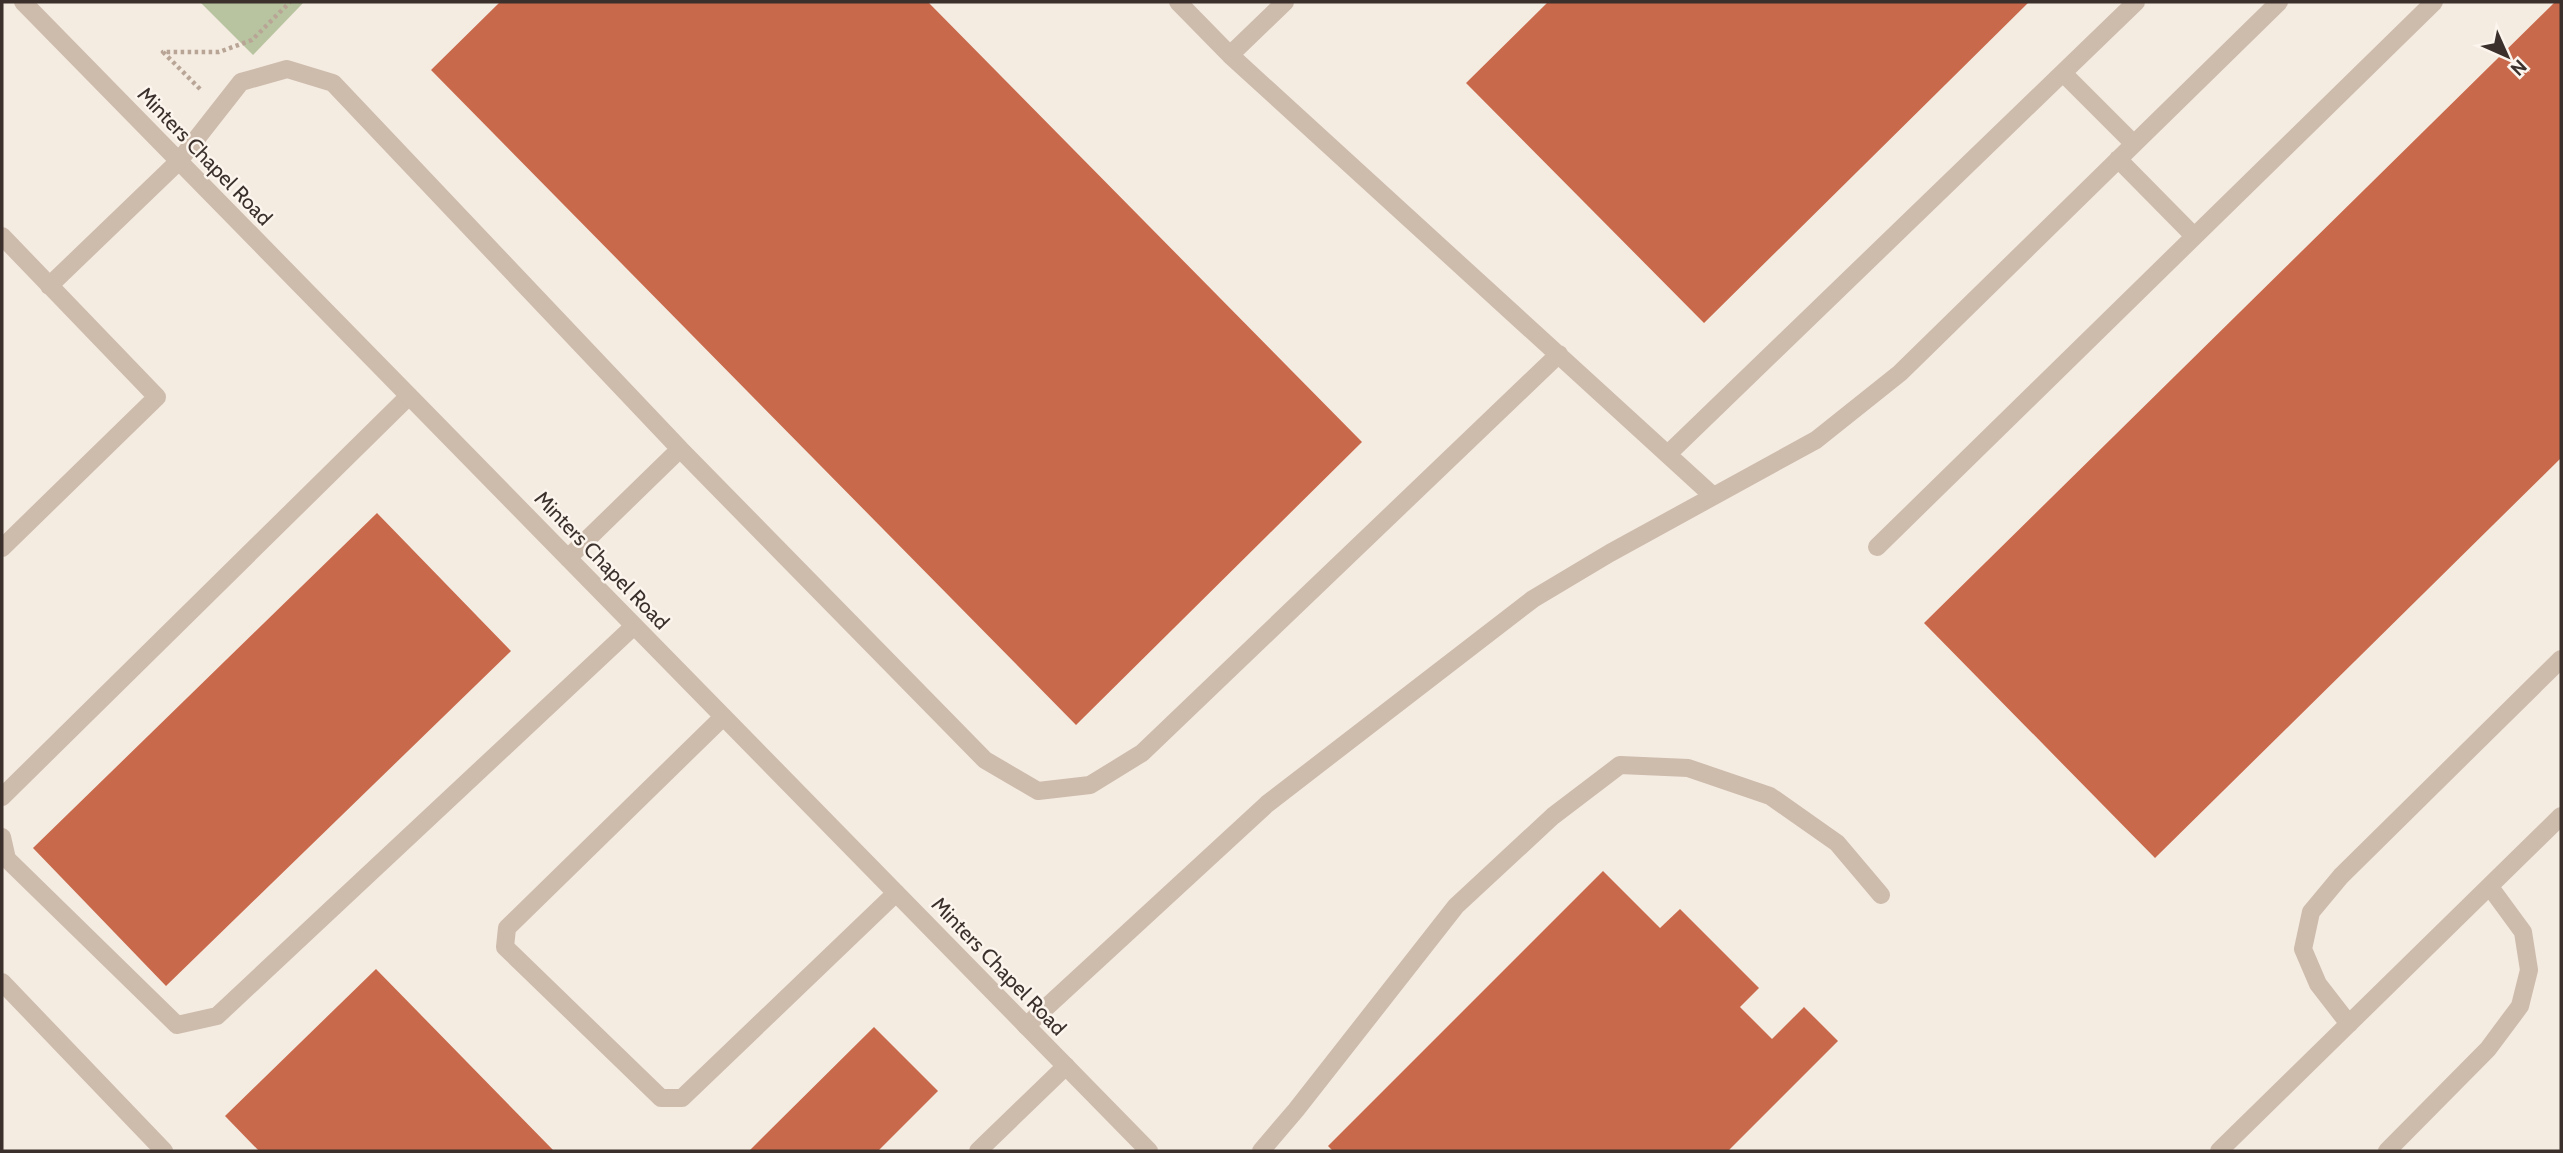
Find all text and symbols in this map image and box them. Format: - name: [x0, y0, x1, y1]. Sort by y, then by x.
- north arrow: [2472, 21, 2542, 91]
- text: N: [2506, 55, 2532, 81]
- street label: Minters Chapel Road: [133, 82, 277, 230]
- street label: Minters Chapel Road: [530, 486, 674, 634]
- street label: Minters Chapel Road: [927, 892, 1071, 1040]

